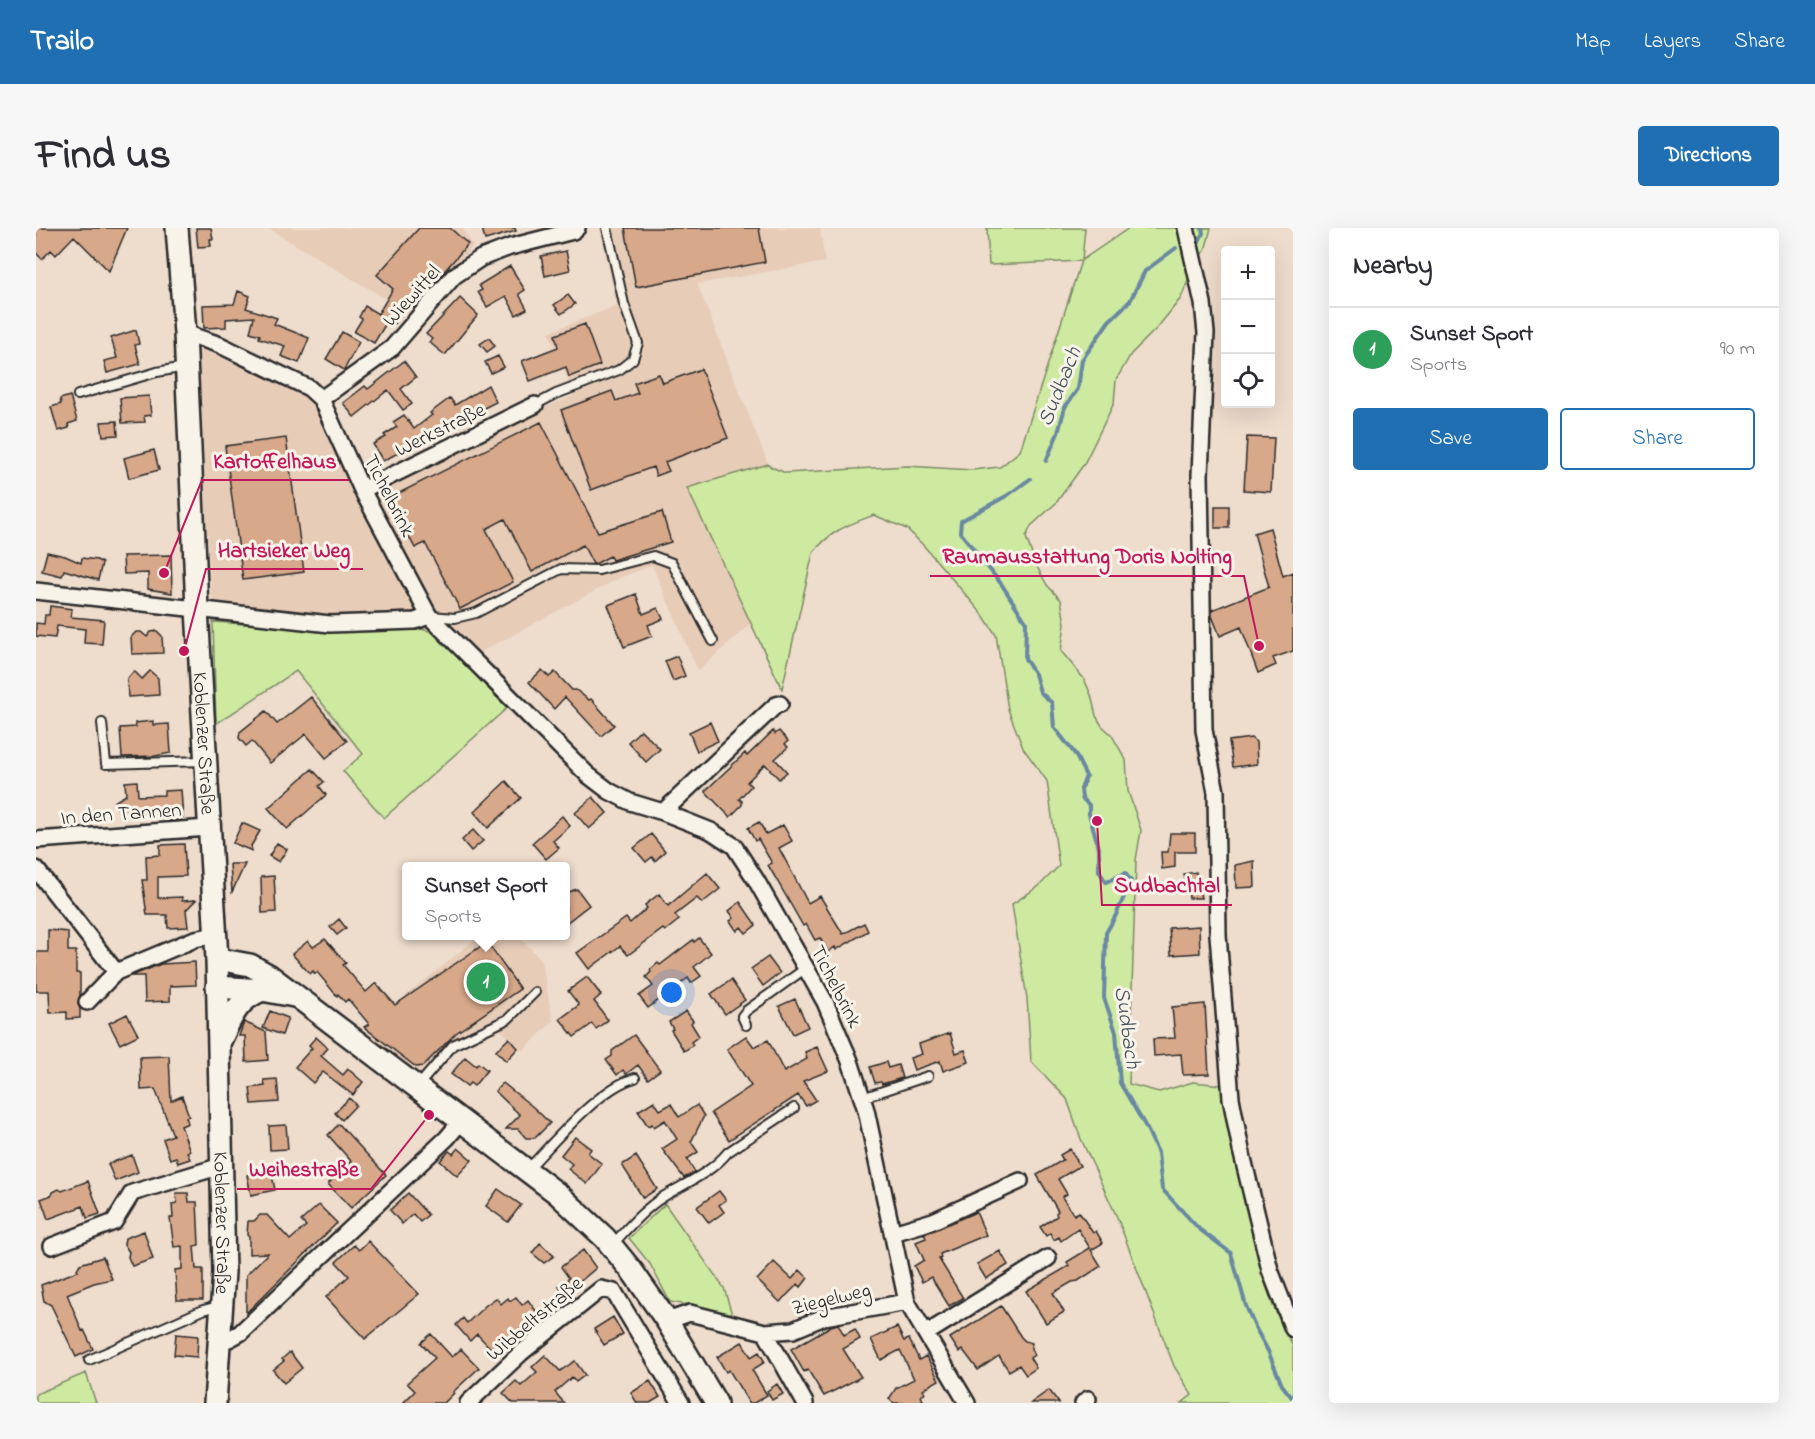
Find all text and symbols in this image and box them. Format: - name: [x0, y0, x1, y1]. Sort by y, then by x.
- text: Trailo: [30, 22, 94, 63]
- text: Map: [1575, 27, 1611, 57]
- text: Layers: [1644, 27, 1701, 57]
- text: Share: [1734, 27, 1785, 57]
- text: Find us: [36, 126, 171, 187]
- button: Directions: [1638, 126, 1779, 186]
- map controls: [1221, 246, 1275, 408]
- button: +: [1221, 246, 1275, 300]
- text: Nearby: [1353, 248, 1432, 286]
- street label: Wiewittel: [376, 258, 449, 334]
- button: −: [1221, 300, 1275, 354]
- text: Sunset Sport: [1410, 319, 1533, 351]
- text: 1: [1369, 335, 1376, 364]
- text: 90 m: [1720, 335, 1755, 364]
- water label: Sudbach: [1030, 342, 1091, 431]
- text: Sports: [1410, 351, 1467, 380]
- button: locate: [1221, 354, 1275, 408]
- street label: Werkstraße: [391, 396, 492, 466]
- button: Save: [1353, 408, 1548, 470]
- button: Share: [1560, 408, 1755, 470]
- callout: Kartoffelhaus: [202, 440, 349, 480]
- text: Kartoffelhaus: [213, 447, 337, 479]
- street label: Tichelbrink: [355, 449, 422, 543]
- callout: Hartsieker Weg: [206, 529, 363, 569]
- text: Hartsieker Weg: [218, 536, 350, 569]
- callout: Raumausstattung Doris Nolting: [930, 536, 1244, 576]
- text: Raumausstattung Doris Nolting: [942, 542, 1232, 575]
- street label: Koblenzer Straße: [184, 671, 222, 816]
- street label: In den Tannen: [60, 796, 183, 834]
- popup: [402, 862, 570, 940]
- callout: Sudbachtal: [1102, 865, 1232, 905]
- text: Sunset Sport: [424, 871, 548, 903]
- text: Sudbachtal: [1114, 871, 1220, 903]
- text: Sports: [424, 903, 482, 932]
- street label: Tichelbrink: [802, 940, 869, 1034]
- pin: 1: [466, 960, 506, 1005]
- your location: [657, 978, 686, 1007]
- water label: Sudbach: [1104, 984, 1148, 1071]
- callout: Weihestraße: [237, 1149, 371, 1189]
- street label: Koblenzer Straße: [204, 1151, 237, 1296]
- text: Weihestraße: [249, 1155, 360, 1187]
- street label: Wibbeltstraße: [480, 1270, 591, 1369]
- street label: Ziegelweg: [789, 1276, 874, 1326]

